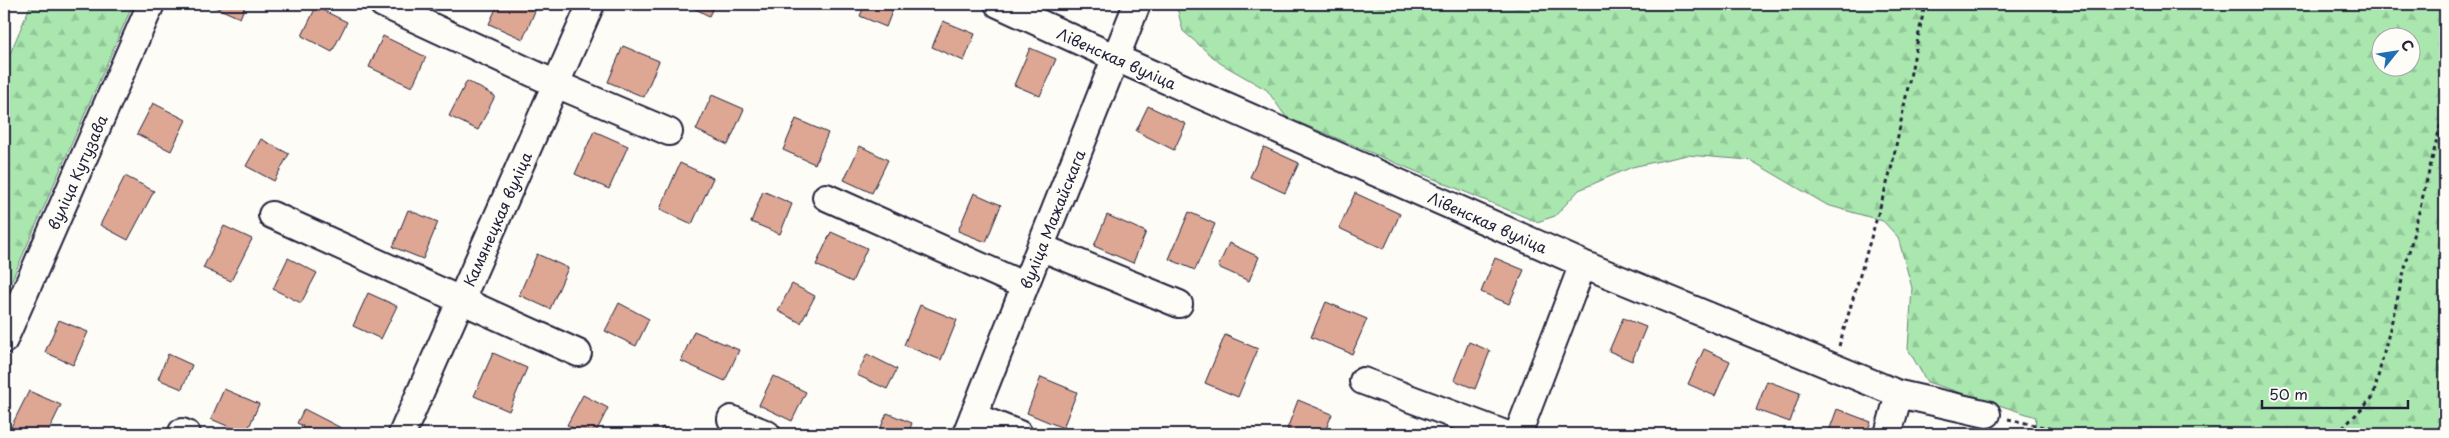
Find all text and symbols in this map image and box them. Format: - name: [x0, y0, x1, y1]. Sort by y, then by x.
- street label: Лівенская вуліца: [1054, 21, 1181, 95]
- north arrow: [2372, 28, 2422, 78]
- text: С: [2396, 35, 2419, 55]
- street label: вуліца Кутузава: [41, 110, 113, 233]
- street label: вуліца Мажайскага: [1014, 145, 1091, 292]
- street label: Камянецкая вуліца: [457, 147, 537, 290]
- street label: Лівенская вуліца: [1425, 185, 1552, 259]
- scale bar: [2262, 378, 2408, 410]
- text: 50 m: [2269, 382, 2308, 405]

